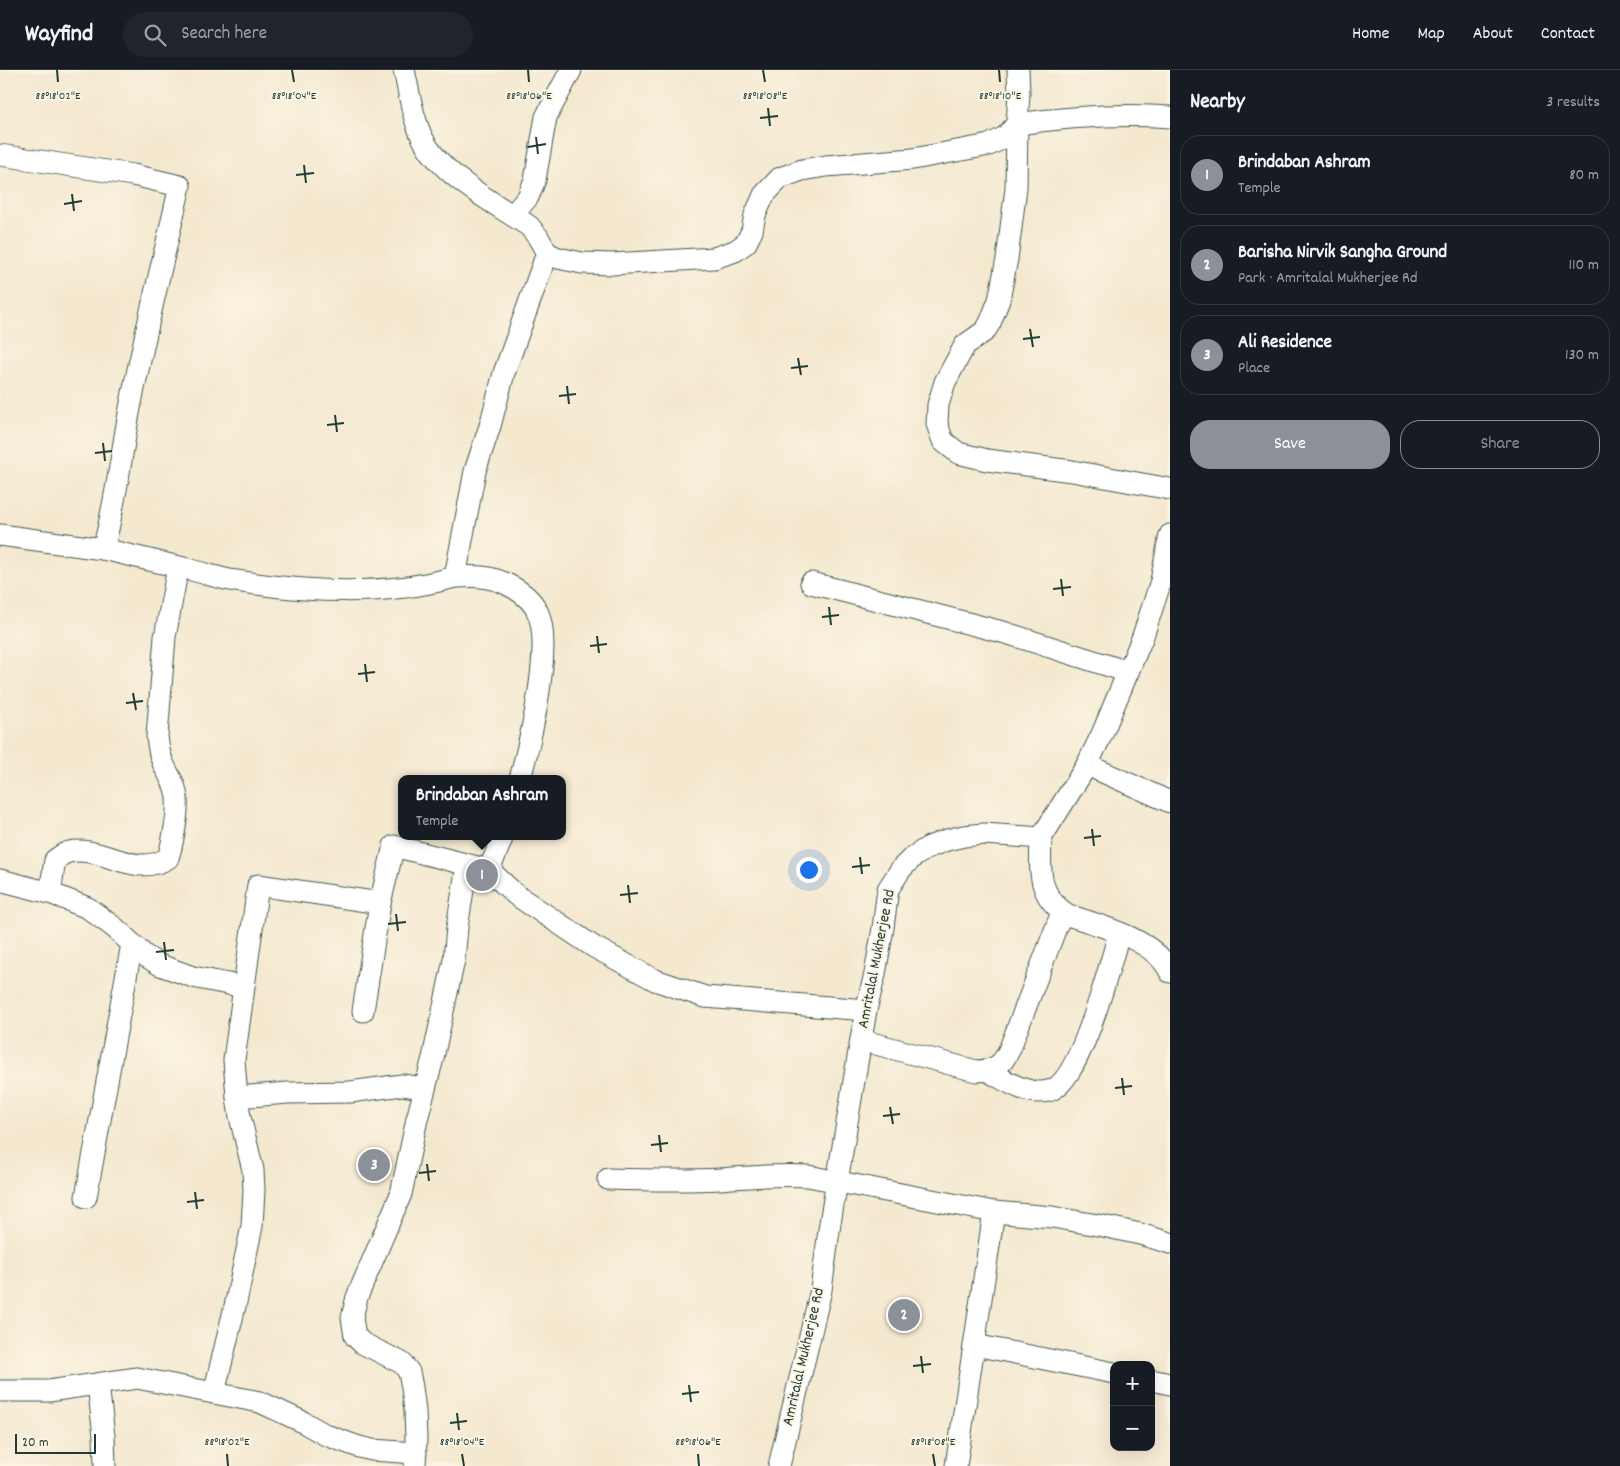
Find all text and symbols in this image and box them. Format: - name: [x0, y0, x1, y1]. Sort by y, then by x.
- search box: [123, 12, 473, 57]
- text: Wayfind: [25, 18, 93, 52]
- icon: search: [141, 21, 169, 49]
- text: Search here: [181, 21, 267, 48]
- text: Home: [1352, 22, 1389, 47]
- text: Map: [1417, 22, 1445, 47]
- text: About: [1473, 22, 1513, 47]
- text: Contact: [1541, 22, 1595, 47]
- text: 88°18'02"E: [36, 88, 81, 105]
- text: 88°18'04"E: [272, 88, 317, 105]
- text: 88°18'06"E: [506, 88, 552, 105]
- text: 88°18'08"E: [743, 88, 788, 105]
- text: 88°18'10"E: [979, 88, 1022, 105]
- text: Nearby: [1190, 88, 1245, 118]
- text: 3 results: [1546, 91, 1600, 114]
- text: Brindaban Ashram: [1238, 150, 1371, 177]
- text: 1: [1205, 164, 1209, 187]
- text: 80 m: [1569, 164, 1599, 187]
- text: Temple: [1238, 177, 1281, 200]
- text: Barisha Nirvik Sangha Ground: [1238, 240, 1447, 267]
- text: 2: [1204, 254, 1211, 277]
- text: 110 m: [1569, 254, 1599, 277]
- text: Park · Amritalal Mukherjee Rd: [1238, 267, 1417, 290]
- text: Ali Residence: [1238, 330, 1332, 357]
- text: 3: [1203, 344, 1211, 367]
- text: 130 m: [1565, 344, 1599, 367]
- text: Place: [1238, 357, 1270, 380]
- button: Save: [1190, 420, 1390, 469]
- button: Share: [1400, 420, 1600, 469]
- popup: [398, 775, 566, 840]
- text: Brindaban Ashram: [416, 783, 548, 810]
- text: Temple: [416, 810, 458, 833]
- pin: 1: [466, 856, 498, 894]
- your location: [796, 857, 822, 883]
- street label: Amritalal Mukherjee Rd: [852, 888, 902, 1030]
- pin: 3: [358, 1146, 390, 1184]
- street label: Amritalal Mukherjee Rd: [777, 1286, 831, 1428]
- pin: 2: [888, 1296, 920, 1334]
- map controls: [1110, 1361, 1155, 1451]
- button: +: [1110, 1361, 1155, 1406]
- button: −: [1110, 1406, 1155, 1451]
- scale bar: [15, 1431, 96, 1454]
- text: 20 m: [22, 1433, 49, 1453]
- text: 88°18'02"E: [205, 1434, 250, 1451]
- text: 88°18'04"E: [440, 1434, 485, 1451]
- text: 88°18'06"E: [675, 1434, 721, 1451]
- text: 88°18'08"E: [911, 1434, 956, 1451]

